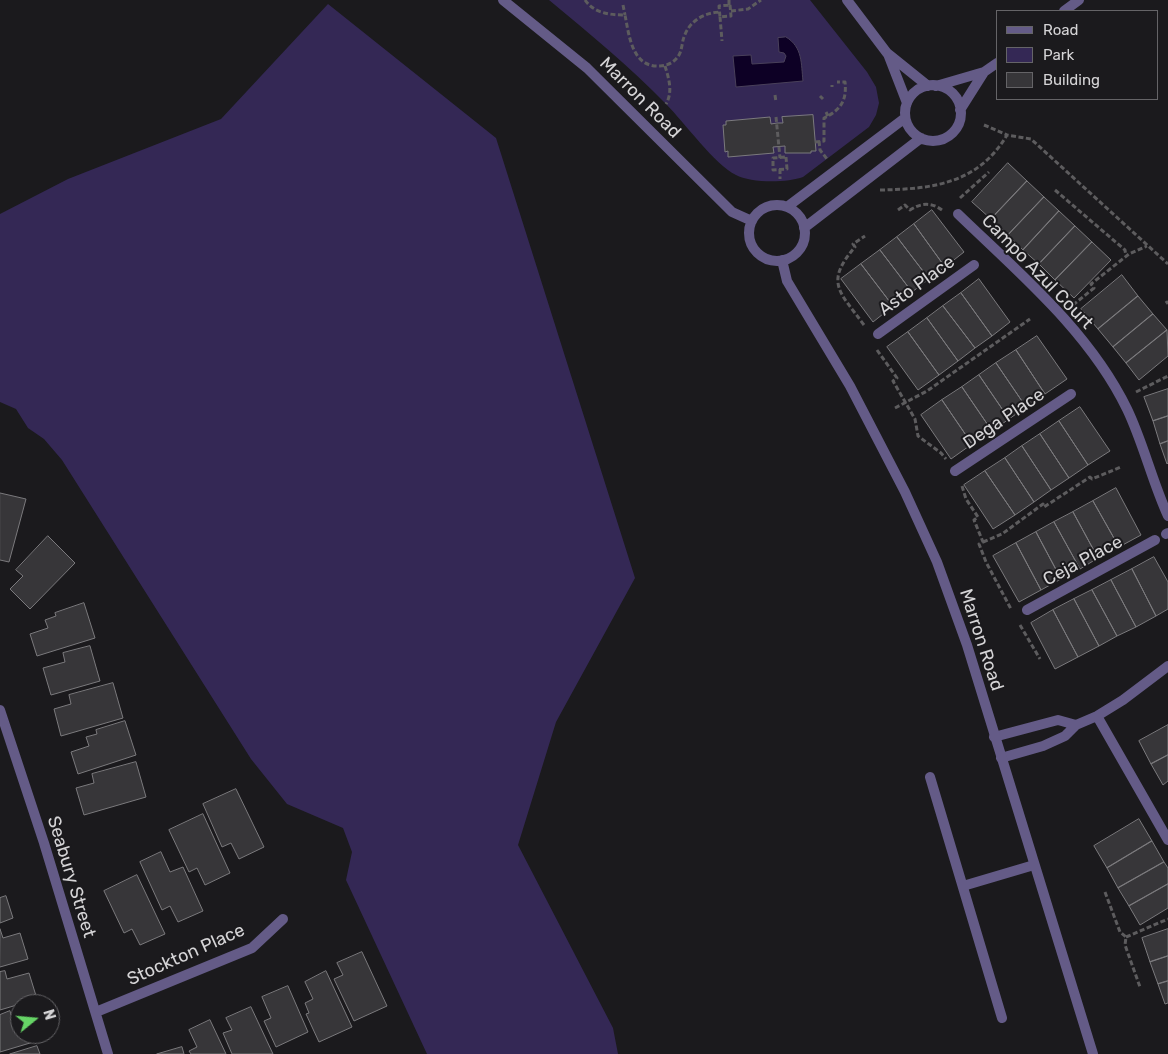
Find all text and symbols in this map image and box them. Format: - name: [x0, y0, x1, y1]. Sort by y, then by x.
- legend: [996, 10, 1158, 100]
- text: Road: [1043, 21, 1079, 39]
- text: Park: [1043, 46, 1074, 64]
- street label: Marron Road: [595, 53, 685, 143]
- text: Building: [1043, 71, 1100, 89]
- street label: Campo Azul Court: [977, 210, 1097, 334]
- street label: Asto Place: [875, 251, 959, 321]
- street label: Dega Place: [959, 384, 1049, 454]
- street label: Ceja Place: [1040, 531, 1126, 591]
- street label: Marron Road: [954, 586, 1008, 694]
- street label: Seabury Street: [42, 814, 100, 940]
- street label: Stockton Place: [124, 919, 248, 991]
- north arrow: [10, 994, 60, 1044]
- text: N: [39, 1007, 58, 1022]

